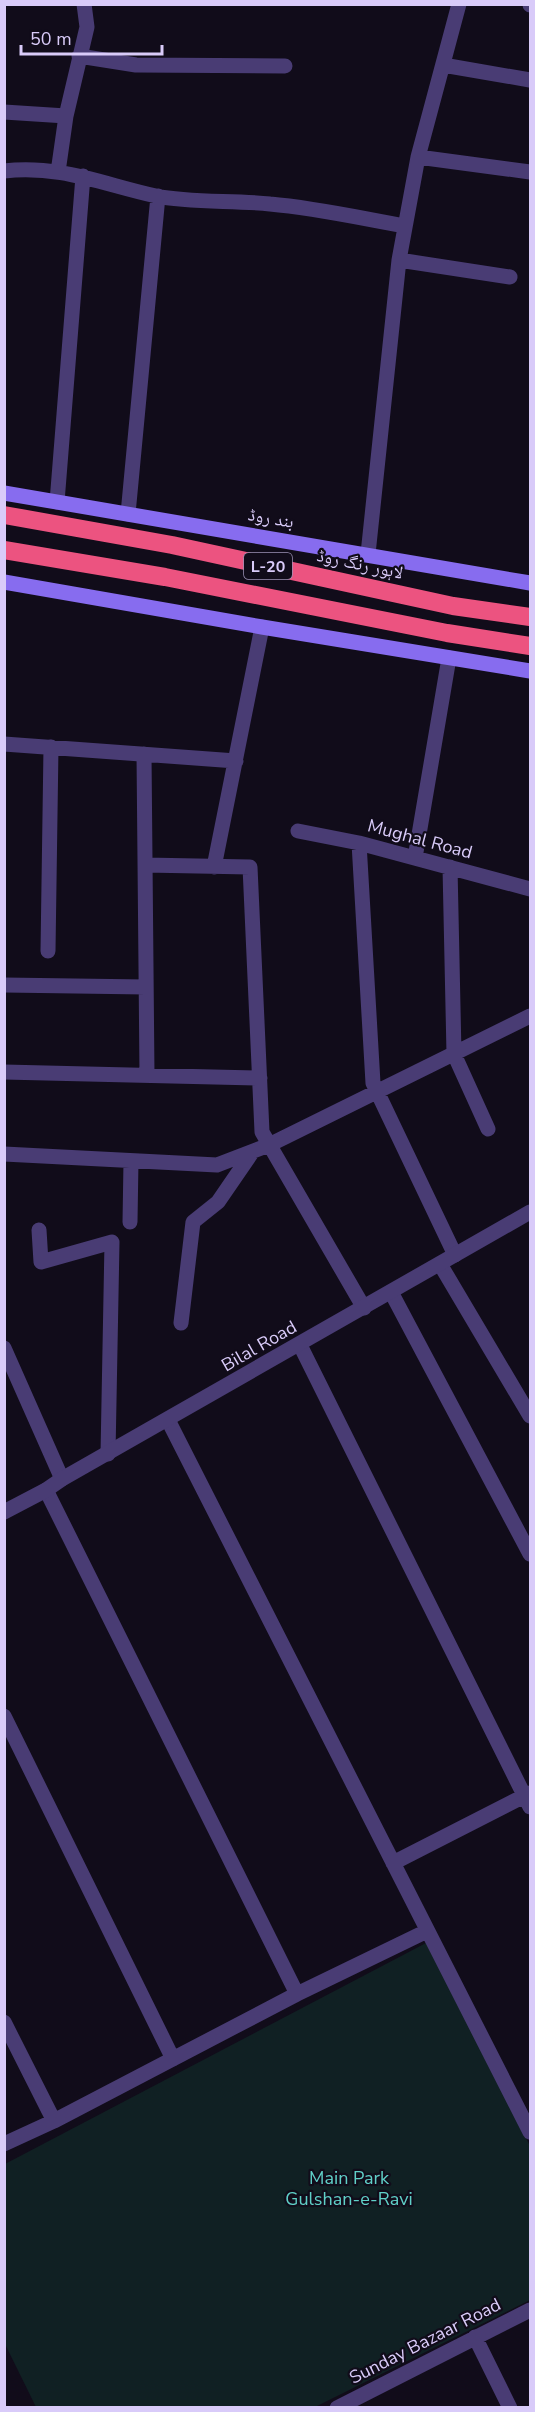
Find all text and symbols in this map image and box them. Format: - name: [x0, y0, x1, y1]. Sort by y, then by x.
- scale bar: [21, 18, 162, 56]
- text: 50 m: [30, 27, 72, 51]
- street label: بند روڈ: [246, 502, 296, 534]
- street label: لاہور رنگ روڈ: [315, 543, 405, 585]
- road number: L-20: [244, 553, 292, 579]
- street label: Mughal Road: [365, 813, 475, 865]
- street label: Bilal Road: [217, 1315, 301, 1377]
- park label: Main Park Gulshan-e-Ravi: [285, 2166, 413, 2211]
- street label: Sunday Bazaar Road: [345, 2292, 505, 2390]

